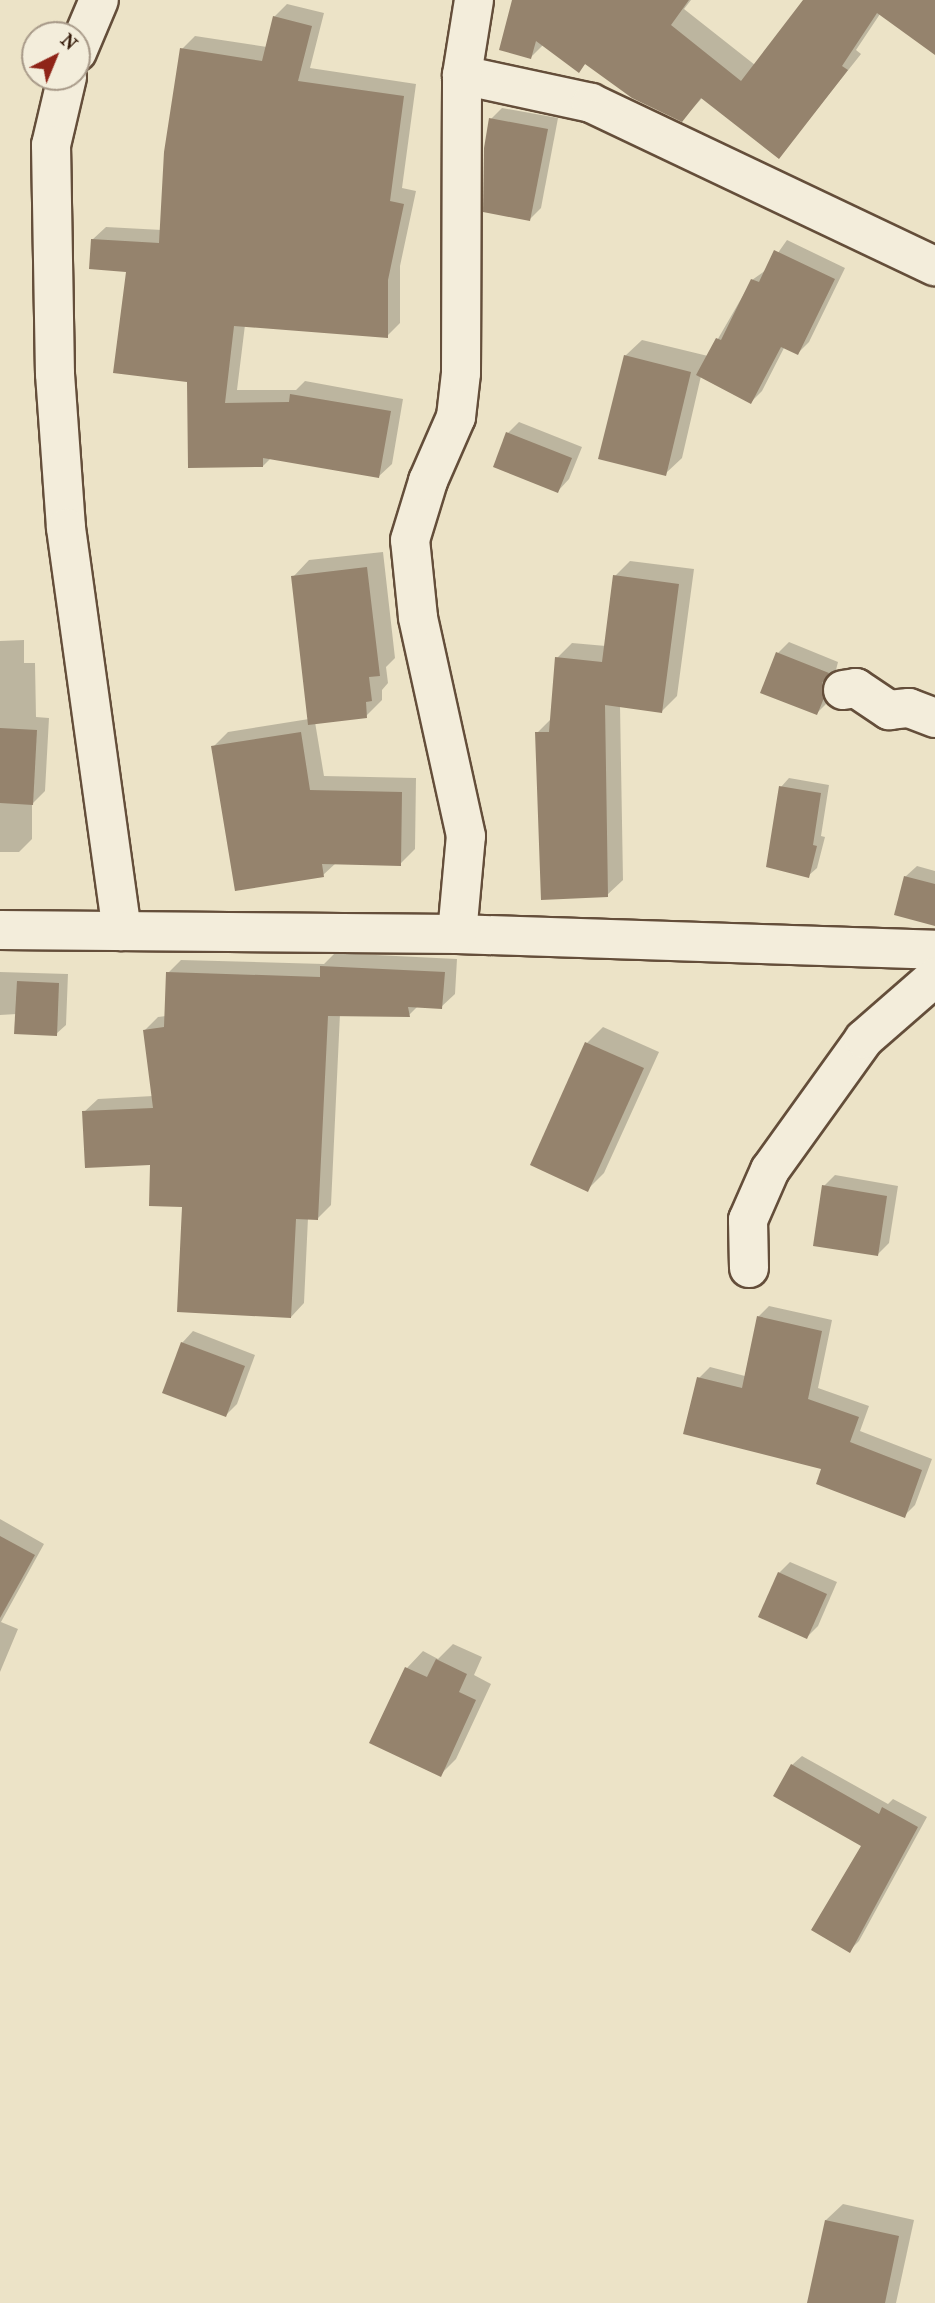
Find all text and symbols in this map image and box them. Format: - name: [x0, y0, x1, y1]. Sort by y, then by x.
- north arrow: [21, 21, 91, 91]
- text: N: [56, 29, 82, 55]

